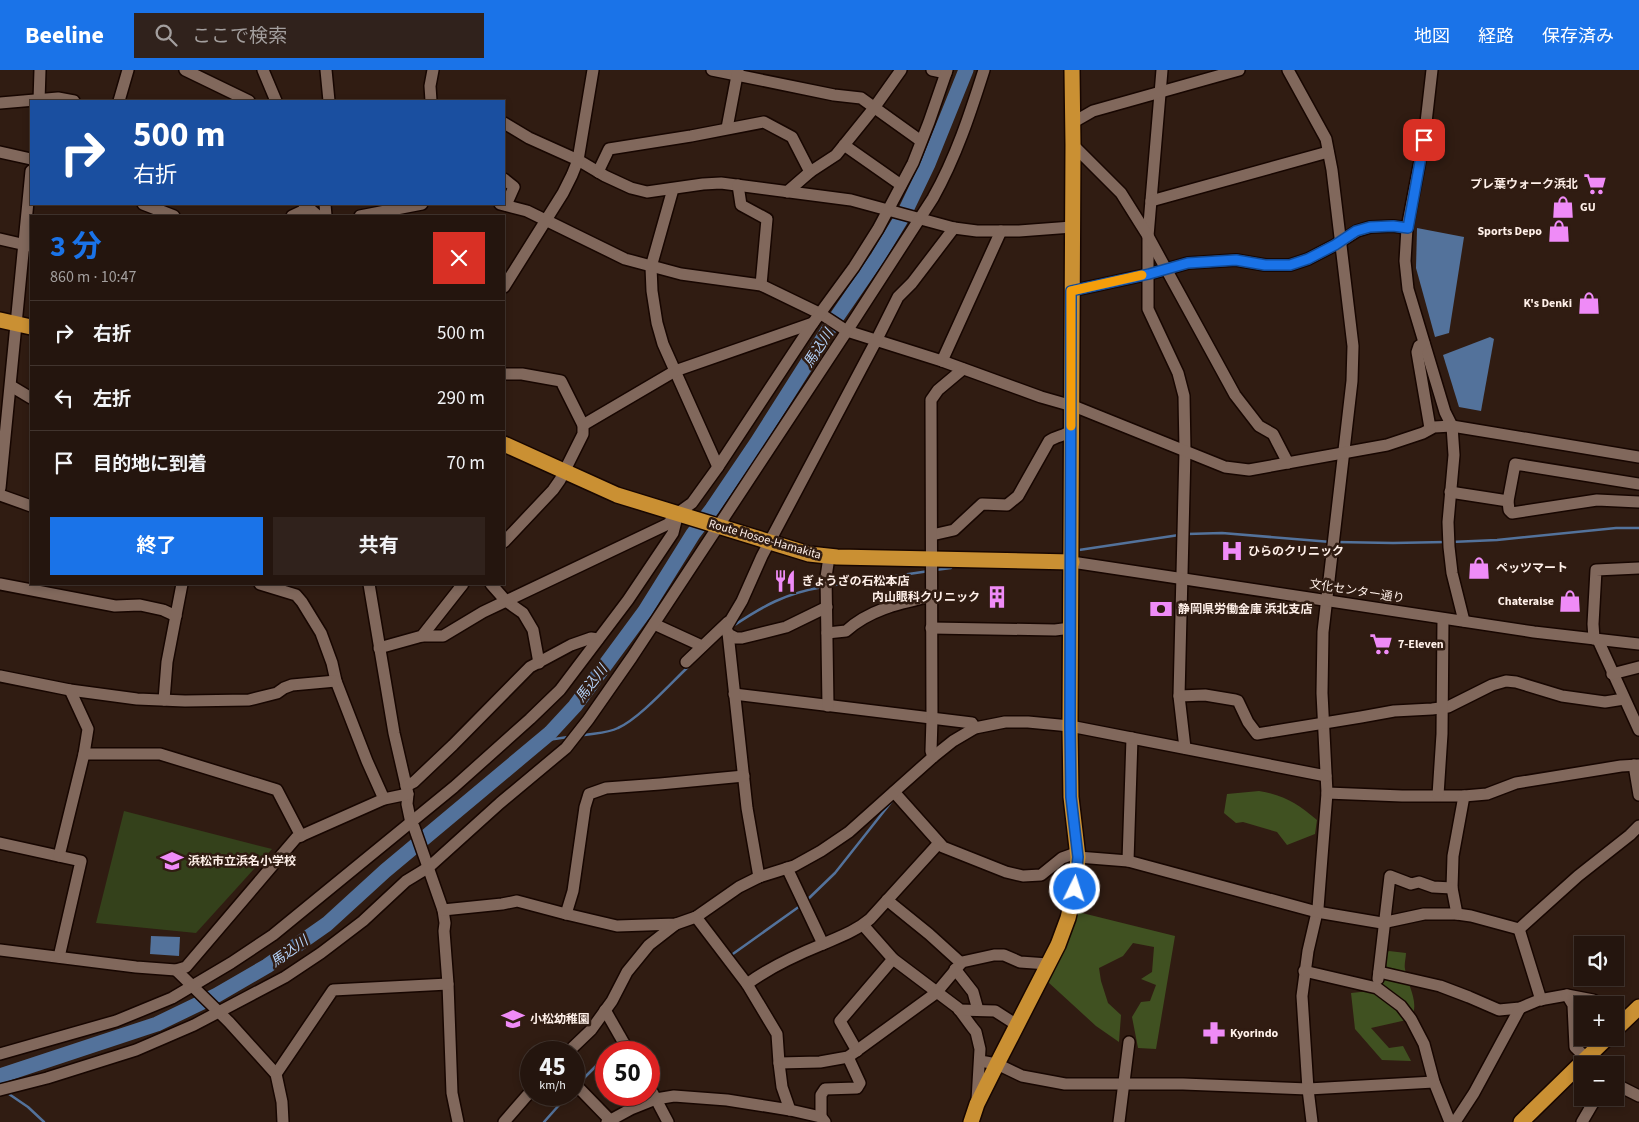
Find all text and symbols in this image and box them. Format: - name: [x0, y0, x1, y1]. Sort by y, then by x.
- search box: [134, 13, 484, 58]
- text: Beeline: [25, 18, 104, 53]
- icon: search: [152, 21, 180, 49]
- text: ここで検索: [192, 23, 287, 50]
- text: 地図: [1414, 24, 1450, 49]
- text: 経路: [1478, 24, 1514, 49]
- text: 保存済み: [1542, 24, 1614, 49]
- text: 500 m: [133, 110, 225, 160]
- pin: [1403, 119, 1445, 161]
- icon: right: [50, 120, 115, 185]
- icon: arrive: [1410, 126, 1438, 154]
- text: 右折: [133, 159, 177, 191]
- supermarket icon: プレ葉ウォーク浜北: [1582, 171, 1608, 197]
- place label: プレ葉ウォーク浜北: [1470, 176, 1578, 193]
- shop icon: GU: [1550, 194, 1576, 220]
- place label: GU: [1580, 199, 1596, 216]
- shop icon: Sports Depo: [1546, 218, 1572, 244]
- place label: Sports Depo: [1477, 223, 1542, 240]
- text: 3 分: [50, 225, 102, 268]
- button: close: [433, 232, 485, 284]
- text: 860 m · 10:47: [50, 266, 137, 288]
- shop icon: K's Denki: [1576, 290, 1602, 316]
- place label: K's Denki: [1523, 295, 1572, 312]
- icon: right: [50, 319, 78, 347]
- text: 500 m: [437, 320, 485, 347]
- text: 右折: [93, 321, 131, 348]
- water label: 馬込川: [799, 324, 840, 372]
- icon: left: [50, 384, 78, 412]
- text: 290 m: [437, 385, 485, 412]
- text: 左折: [93, 386, 131, 413]
- icon: arrive: [50, 449, 78, 477]
- text: 70 m: [447, 450, 485, 477]
- text: 目的地に到着: [93, 451, 207, 478]
- street label: Route Hosoe-Hamakita: [707, 515, 823, 564]
- button: 終了: [50, 517, 263, 575]
- button: 共有: [273, 517, 485, 575]
- hospital icon: ひらのクリニック: [1219, 538, 1245, 564]
- place label: ひらのクリニック: [1248, 543, 1344, 560]
- shop icon: ペッツマート: [1466, 555, 1492, 581]
- place label: ペッツマート: [1496, 560, 1568, 577]
- restaurant icon: ぎょうざの石松本店: [772, 568, 798, 594]
- place label: ぎょうざの石松本店: [802, 573, 909, 590]
- street label: 文化センター通り: [1308, 576, 1406, 607]
- building icon: 内山眼科クリニック: [984, 584, 1010, 610]
- shop icon: Chateraise: [1557, 588, 1583, 614]
- place label: 内山眼科クリニック: [872, 589, 980, 606]
- place label: Chateraise: [1498, 593, 1554, 610]
- bank icon: 静岡県労働金庫 浜北支店: [1148, 596, 1174, 622]
- place label: 静岡県労働金庫 浜北支店: [1178, 601, 1312, 618]
- supermarket icon: 7-Eleven: [1368, 631, 1394, 657]
- place label: 7-Eleven: [1398, 636, 1444, 653]
- water label: 馬込川: [571, 659, 614, 706]
- school or university icon: 浜松市立浜名小学校: [159, 848, 185, 874]
- place label: 浜松市立浜名小学校: [188, 853, 296, 870]
- position arrow: [1048, 862, 1100, 914]
- water label: 馬込川: [267, 930, 314, 972]
- map controls: [1574, 936, 1624, 1106]
- button: sound: [1574, 936, 1624, 986]
- button: +: [1574, 996, 1624, 1046]
- school or university icon: 小松幼稚園: [500, 1006, 526, 1032]
- place label: 小松幼稚園: [530, 1011, 590, 1028]
- pharmacy icon: Kyorindo: [1201, 1020, 1227, 1046]
- place label: Kyorindo: [1230, 1025, 1279, 1042]
- speed limit sign: 50: [595, 1041, 660, 1106]
- text: 45: [539, 1049, 566, 1085]
- button: −: [1574, 1056, 1624, 1106]
- text: km/h: [539, 1077, 566, 1094]

